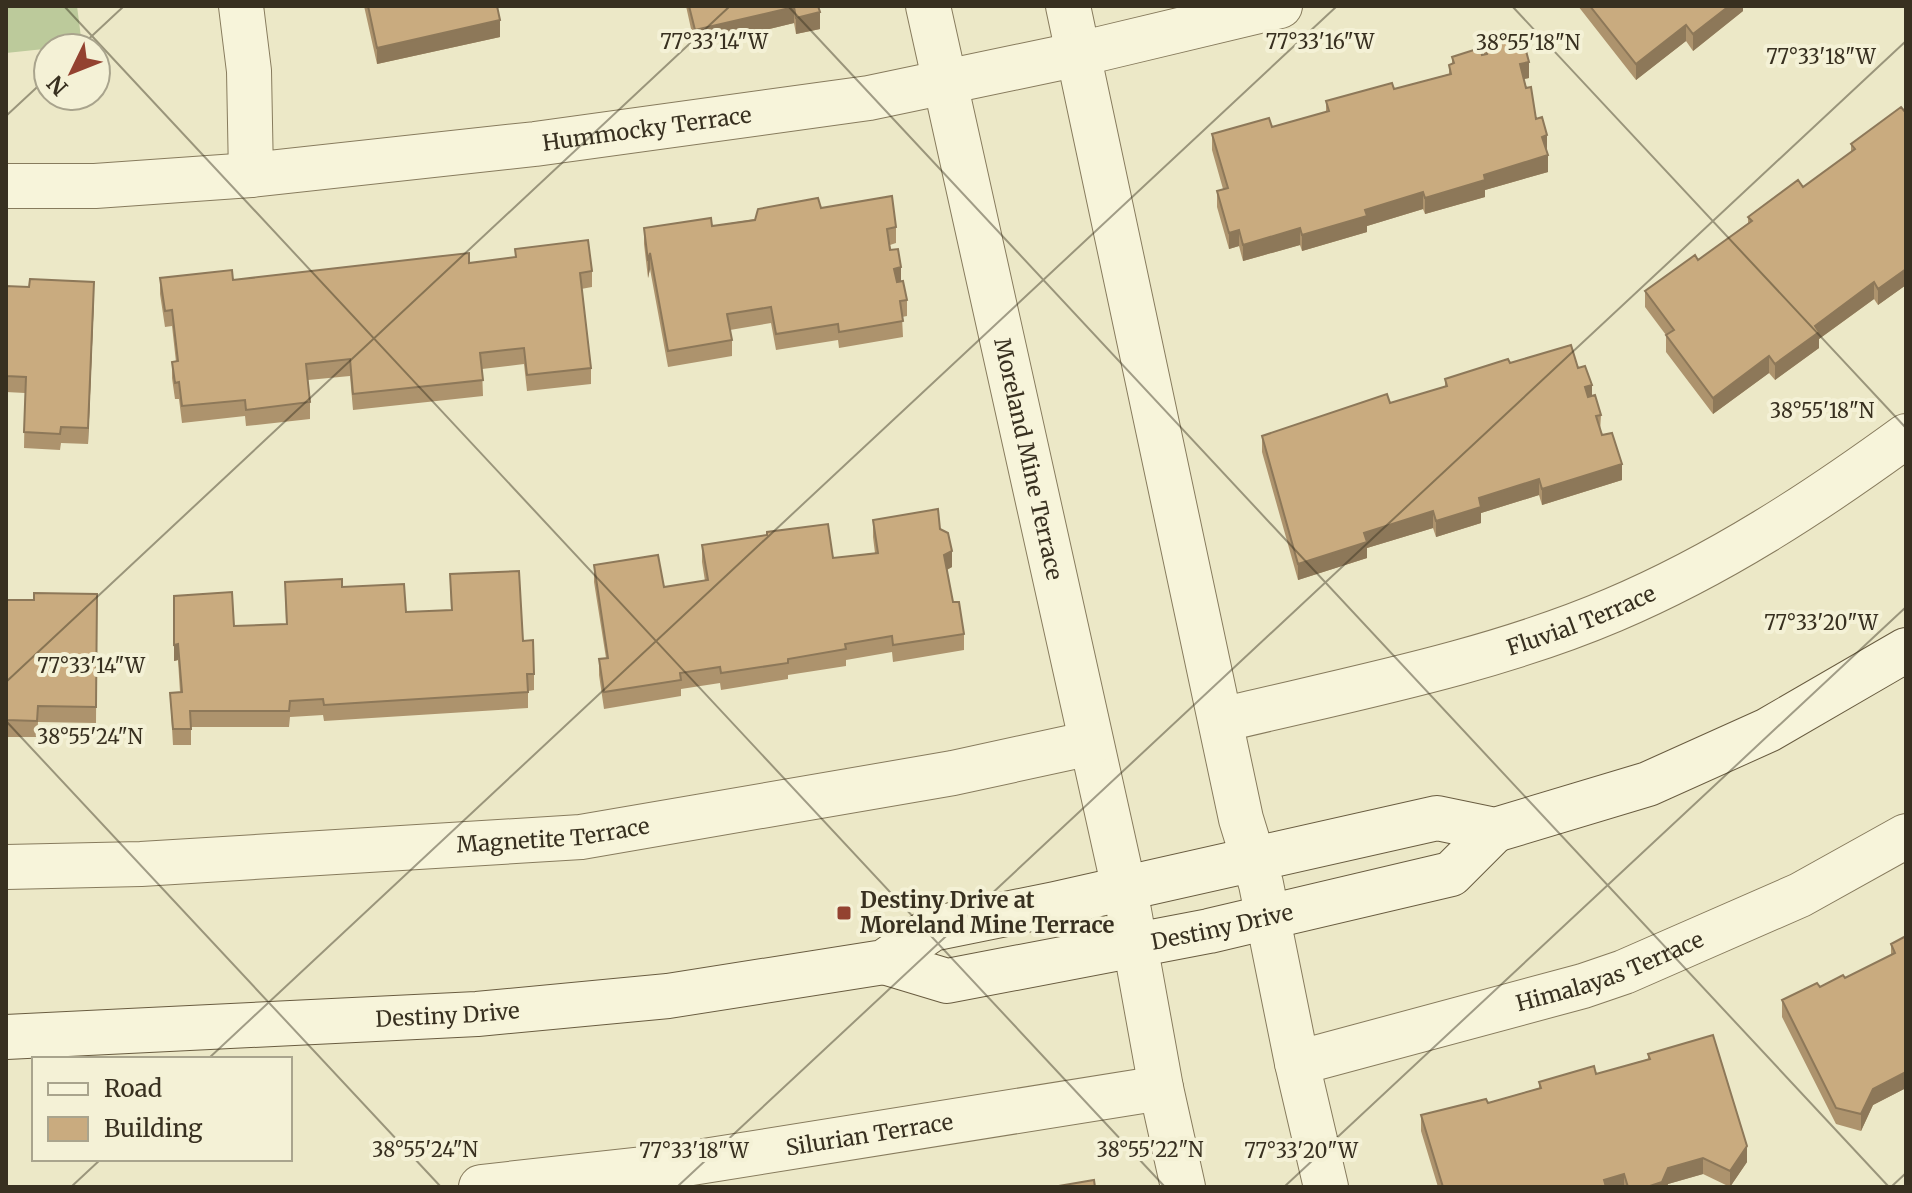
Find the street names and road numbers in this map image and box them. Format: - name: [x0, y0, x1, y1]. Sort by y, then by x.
- street label: Hummocky Terrace: [541, 100, 753, 157]
- street label: Moreland Mine Terrace: [988, 335, 1069, 583]
- street label: Fluvial Terrace: [1503, 579, 1660, 662]
- street label: Magnetite Terrace: [456, 811, 651, 859]
- street label: Destiny Drive: [1149, 898, 1296, 956]
- street label: Himalayas Terrace: [1513, 925, 1708, 1017]
- street label: Destiny Drive: [375, 996, 521, 1033]
- street label: Silurian Terrace: [784, 1107, 955, 1162]

